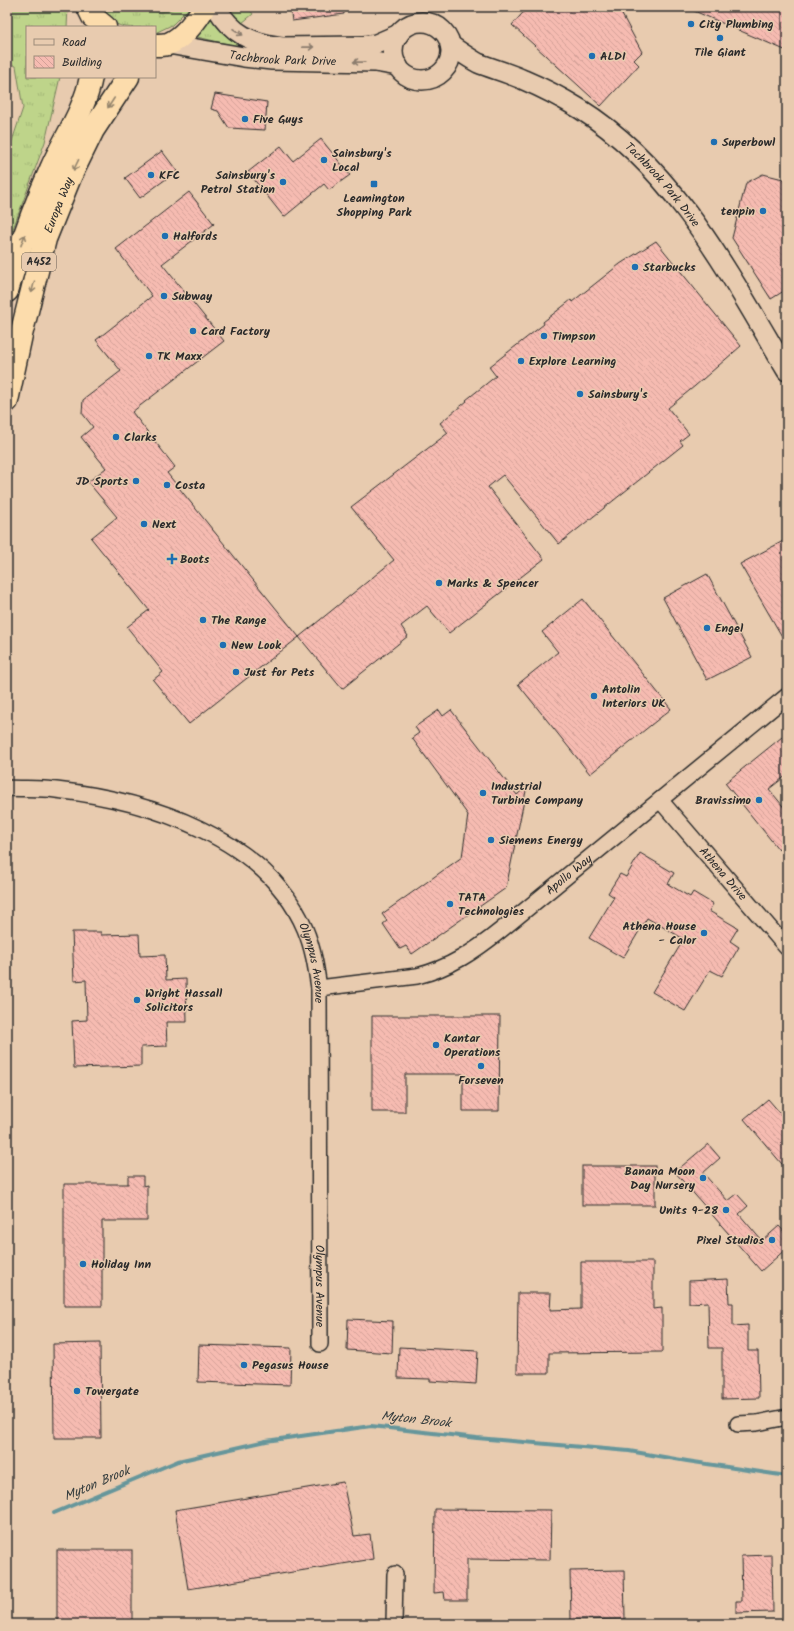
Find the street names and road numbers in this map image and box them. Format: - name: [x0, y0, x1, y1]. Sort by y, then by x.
- street label: Tachbrook Park Drive: [228, 45, 337, 71]
- street label: Tachbrook Park Drive: [620, 138, 705, 231]
- street label: Europa Way: [39, 174, 79, 236]
- road number: A452: [22, 253, 56, 271]
- street label: Athena Drive: [695, 842, 752, 905]
- street label: Apollo Way: [541, 849, 597, 899]
- street label: Olympus Avenue: [294, 919, 329, 1004]
- street label: Olympus Avenue: [310, 1245, 329, 1328]

